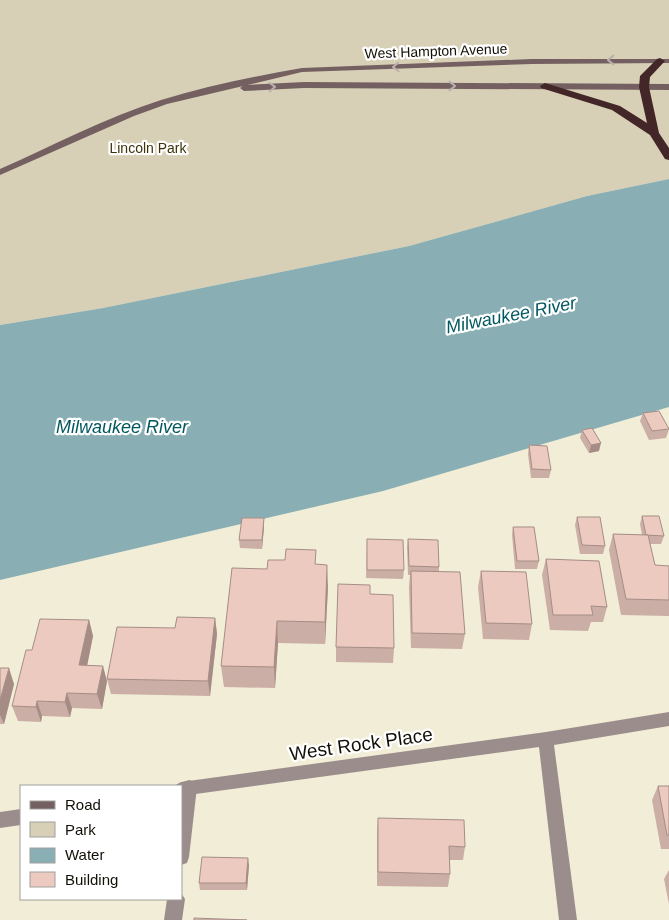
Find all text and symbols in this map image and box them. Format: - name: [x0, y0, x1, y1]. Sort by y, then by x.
- street label: West Hampton Avenue: [364, 41, 508, 61]
- one-way arrow: [607, 55, 615, 65]
- one-way arrow: [392, 61, 400, 72]
- one-way arrow: [448, 80, 456, 91]
- one-way arrow: [268, 81, 276, 92]
- park label: Lincoln Park: [109, 140, 188, 156]
- water label: Milwaukee River: [444, 292, 579, 337]
- water label: Milwaukee River: [56, 417, 189, 437]
- street label: West Rock Place: [288, 724, 434, 764]
- legend: [20, 785, 182, 900]
- text: Road: [65, 796, 101, 813]
- text: Park: [65, 821, 96, 838]
- text: Water: [65, 846, 104, 863]
- text: Building: [65, 871, 118, 888]

